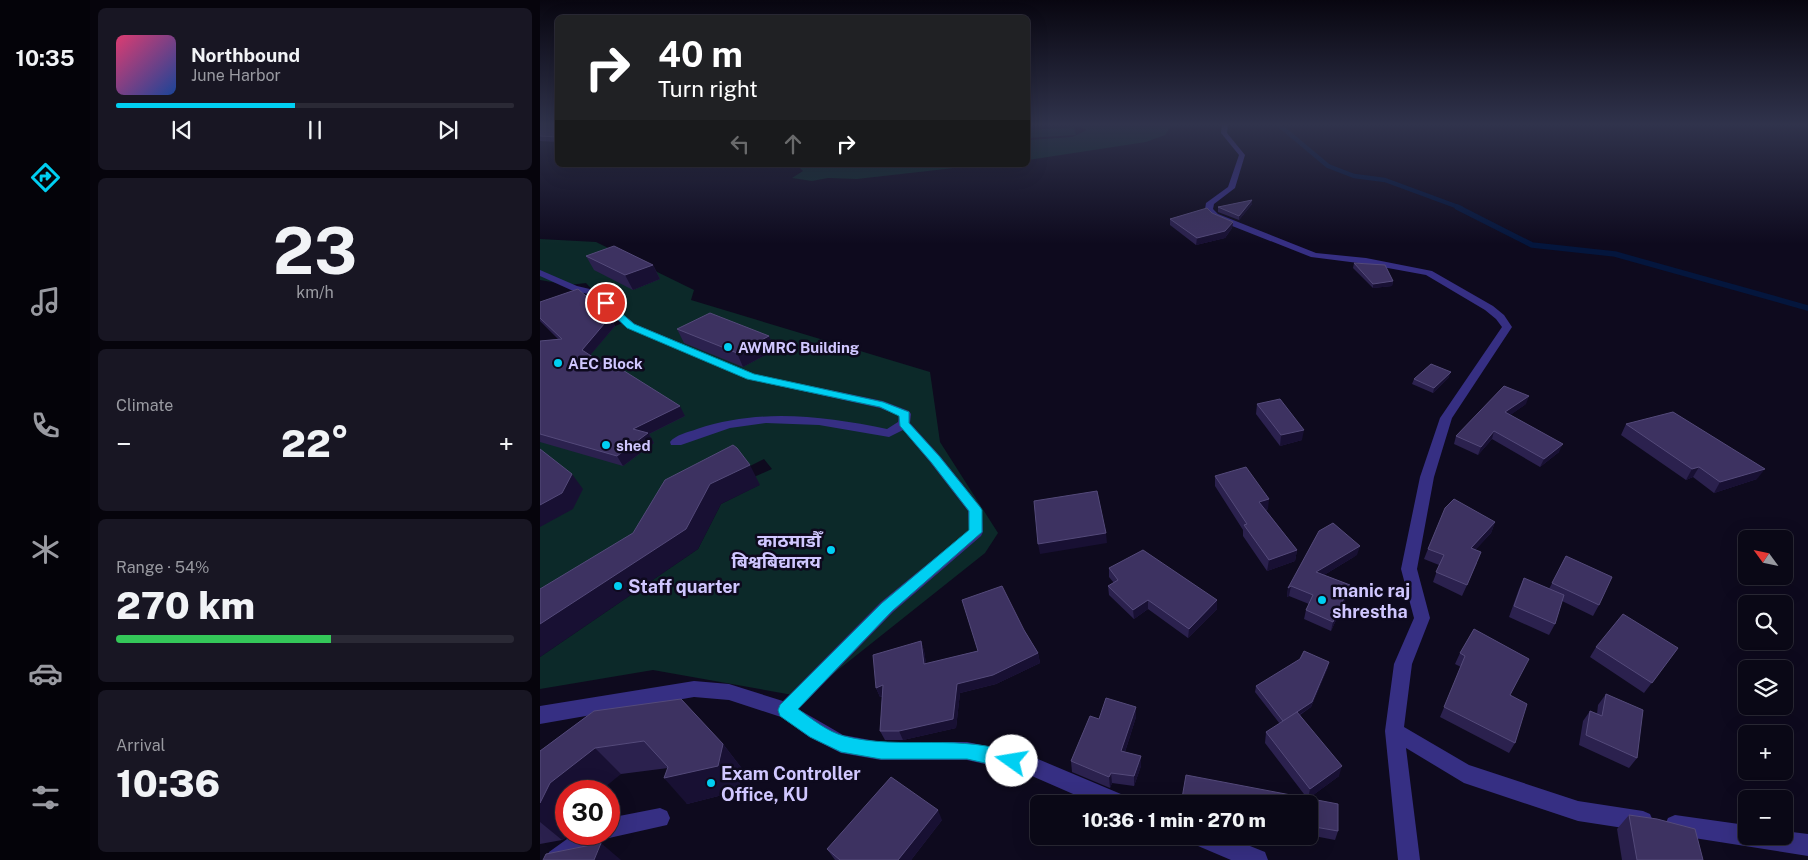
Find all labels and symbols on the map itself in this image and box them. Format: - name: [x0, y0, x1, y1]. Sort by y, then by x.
- pin: [585, 282, 627, 324]
- place label: AWMRC Building: [738, 339, 860, 356]
- marker: AWMRC Building: [722, 341, 734, 353]
- place label: AEC Block: [568, 355, 643, 372]
- marker: AEC Block: [552, 357, 564, 369]
- place label: shed: [616, 437, 651, 454]
- marker: shed: [600, 439, 612, 451]
- place label: काठमाडौँ बिश्वबिद्यालय: [731, 530, 824, 572]
- north arrow: [1738, 530, 1792, 585]
- marker: काठमाडौँ बिश्वबिद्यालय: [825, 544, 837, 556]
- place label: Staff quarter: [628, 576, 741, 597]
- marker: Staff quarter: [612, 580, 624, 592]
- place label: manic raj shrestha: [1332, 580, 1410, 622]
- marker: manic raj shrestha: [1316, 594, 1328, 606]
- position arrow: [985, 734, 1037, 786]
- place label: Exam Controller Office, KU: [721, 763, 861, 805]
- marker: Exam Controller Office, KU: [705, 777, 717, 789]
- speed limit sign: 30: [555, 780, 620, 845]

